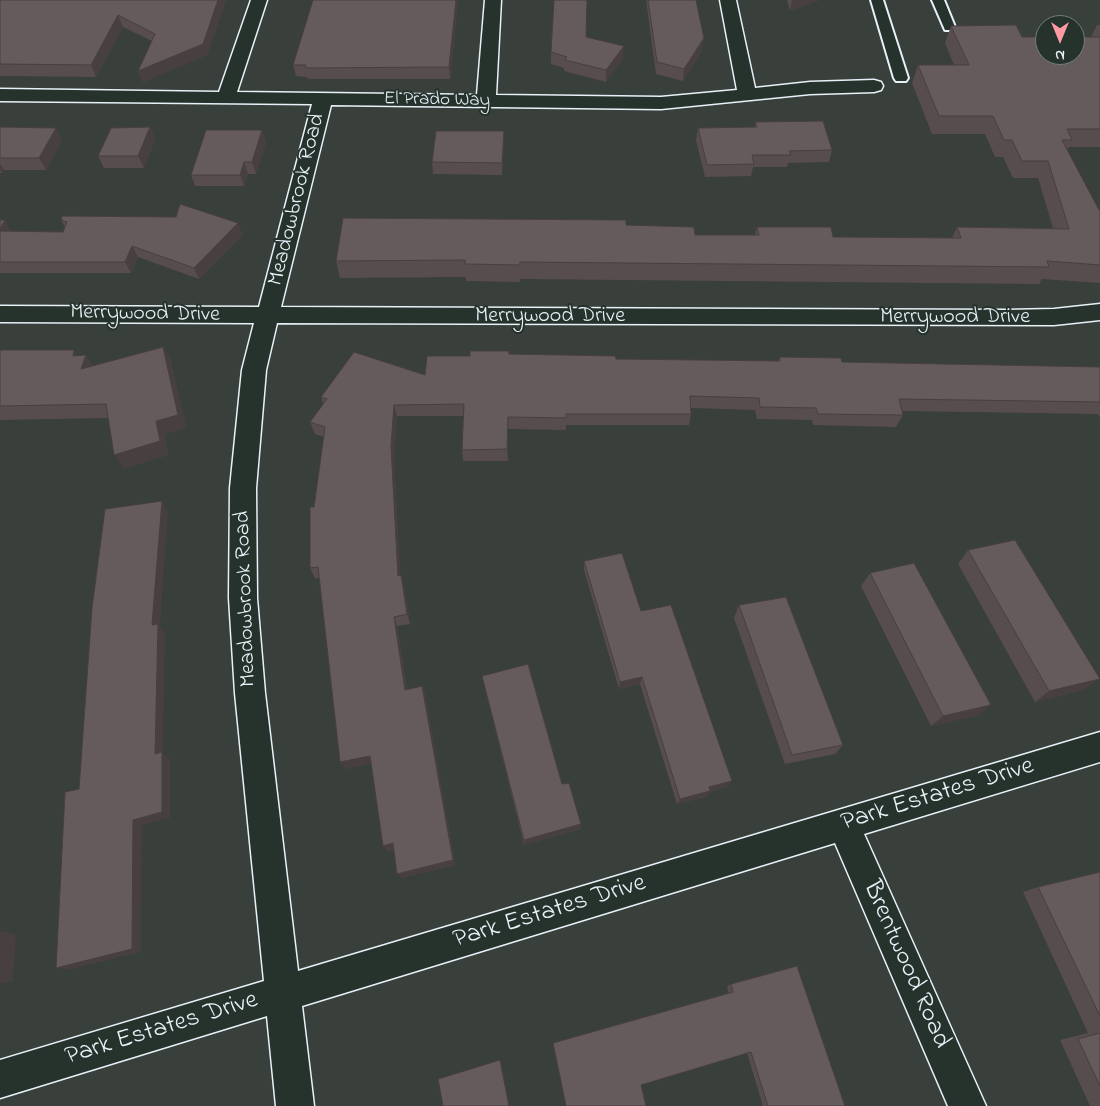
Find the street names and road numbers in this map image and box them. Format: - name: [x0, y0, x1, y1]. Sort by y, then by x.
- street label: El Prado Way: [384, 89, 490, 113]
- street label: Meadowbrook Road: [264, 111, 332, 289]
- street label: Merrywood Drive: [70, 300, 220, 330]
- street label: Merrywood Drive: [475, 304, 625, 330]
- street label: Merrywood Drive: [880, 305, 1030, 331]
- street label: Meadowbrook Road: [231, 510, 263, 688]
- street label: Park Estates Drive: [838, 752, 1038, 840]
- street label: Park Estates Drive: [450, 869, 650, 957]
- street label: Brentwood Road: [854, 876, 956, 1054]
- street label: Park Estates Drive: [62, 986, 262, 1074]

